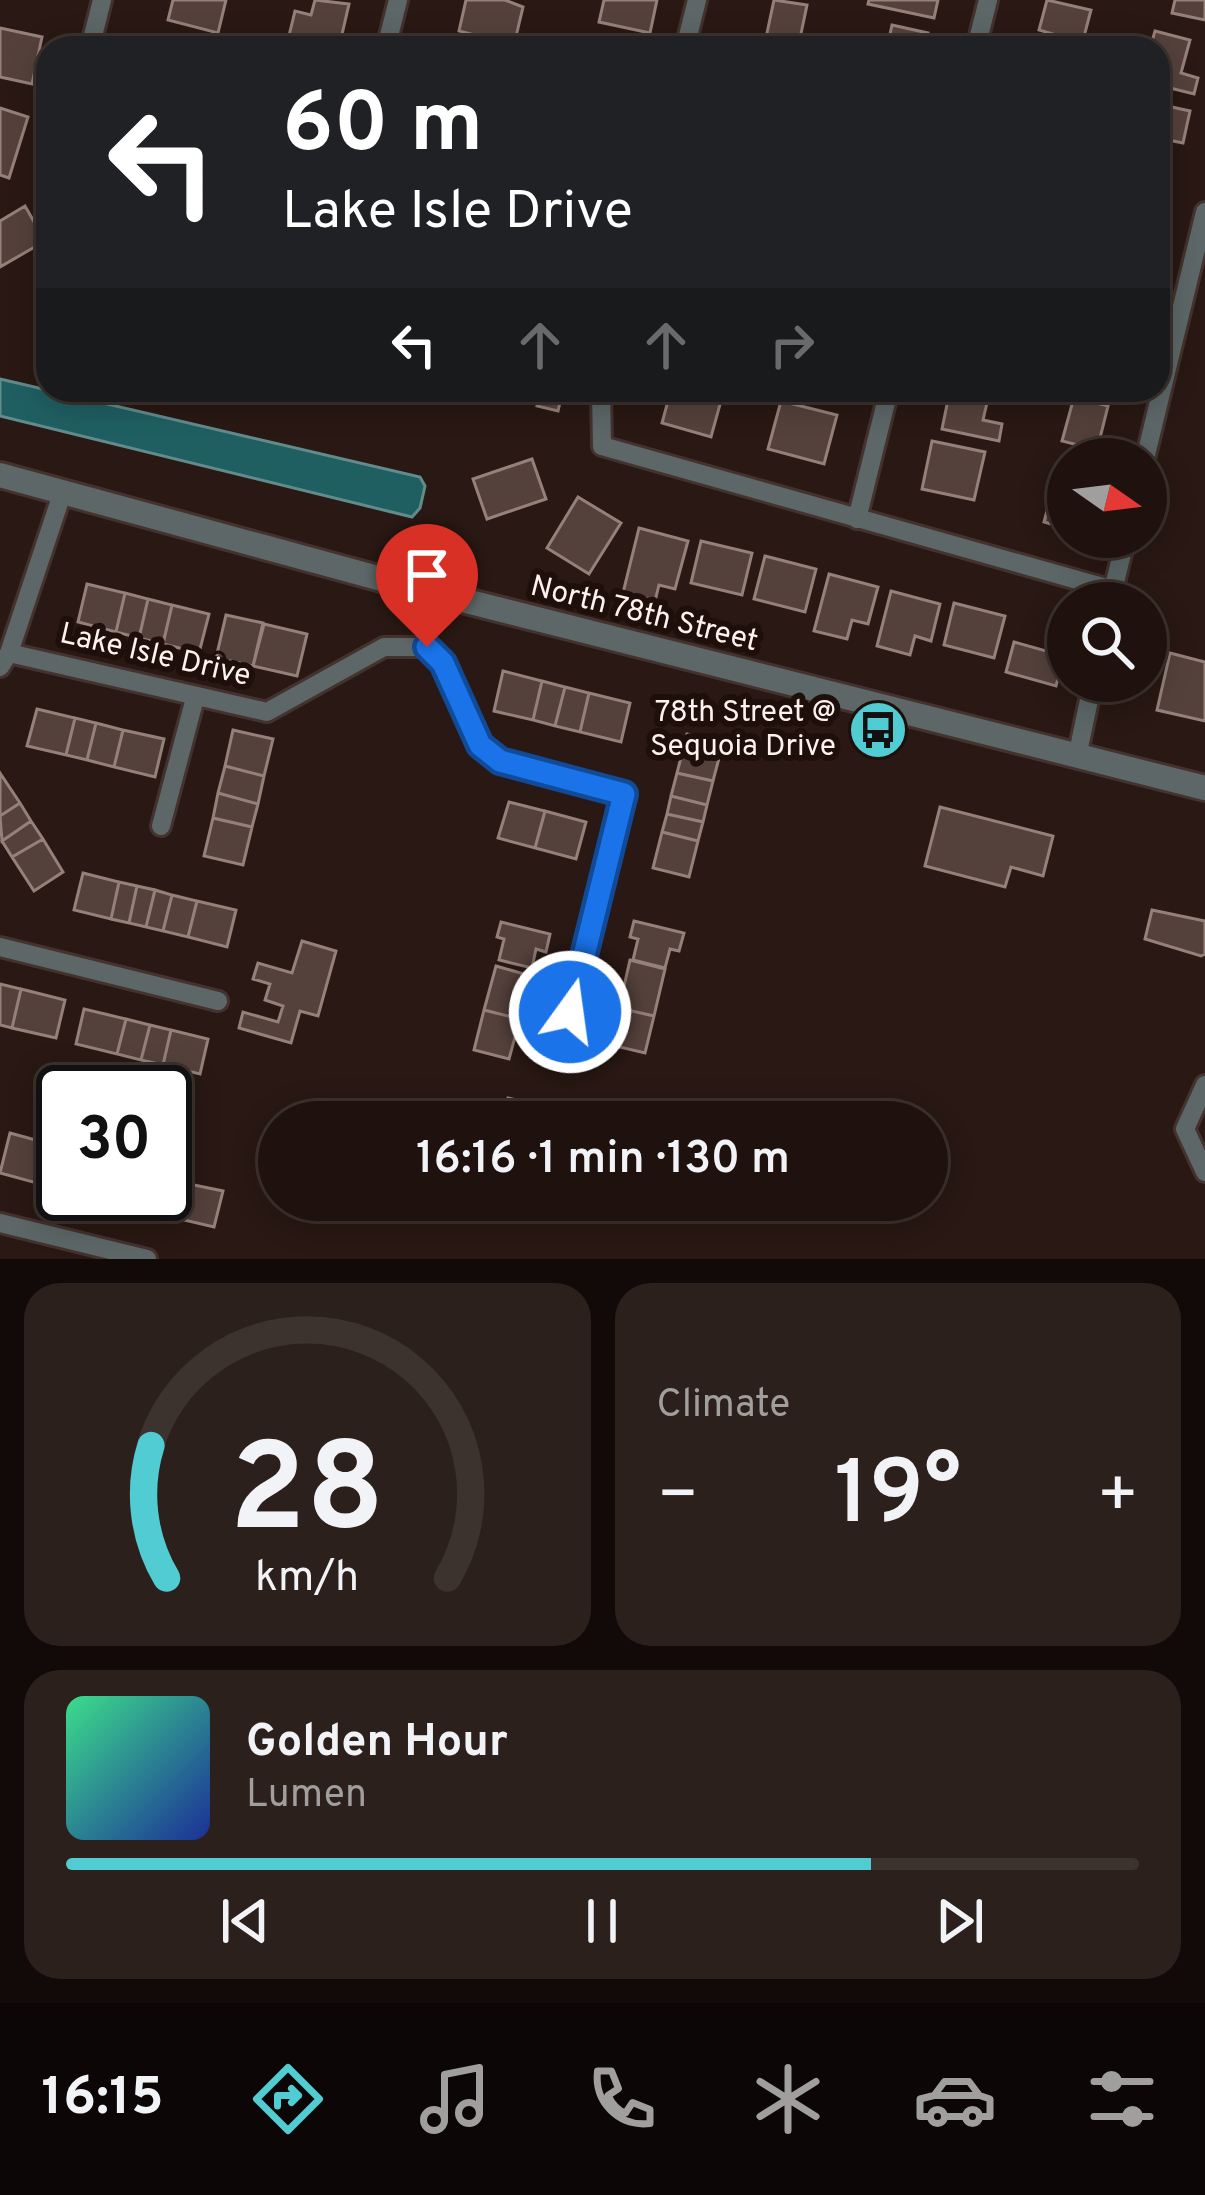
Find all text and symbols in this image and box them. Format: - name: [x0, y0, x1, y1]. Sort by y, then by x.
- text: 60 m: [282, 75, 483, 181]
- icon: left: [84, 84, 240, 240]
- text: Lake Isle Drive: [282, 179, 633, 248]
- icon: left: [381, 312, 447, 378]
- icon: ahead: [507, 312, 573, 378]
- icon: ahead: [633, 312, 699, 378]
- icon: right: [759, 312, 825, 378]
- north arrow: [1047, 438, 1167, 558]
- map controls: [1047, 438, 1167, 702]
- pin: [376, 524, 478, 647]
- icon: arrive: [394, 542, 460, 608]
- street label: North 78th Street: [526, 569, 762, 661]
- button: search: [1047, 582, 1167, 702]
- street label: Lake Isle Drive: [56, 616, 254, 696]
- place label: 78th Street @ Sequoia Drive: [650, 695, 836, 766]
- bus stop icon: 78th Street @ Sequoia Drive: [847, 699, 909, 761]
- position arrow: [507, 949, 633, 1075]
- speed limit sign: 30: [36, 1065, 192, 1221]
- text: 16:16 · 1 min · 130 m: [416, 1132, 790, 1189]
- text: Climate: [657, 1382, 790, 1431]
- text: 28: [230, 1417, 385, 1575]
- text: 19°: [834, 1442, 961, 1555]
- text: −: [657, 1457, 699, 1540]
- text: +: [1096, 1457, 1139, 1540]
- text: km/h: [255, 1551, 359, 1605]
- text: Golden Hour: [246, 1715, 508, 1772]
- text: Lumen: [246, 1772, 367, 1821]
- icon: previous: [212, 1888, 278, 1954]
- icon: pause: [569, 1888, 635, 1954]
- icon: next: [927, 1888, 993, 1954]
- icon: directions: [246, 2057, 330, 2141]
- icon: music: [413, 2057, 497, 2141]
- icon: phone: [580, 2057, 664, 2141]
- icon: climate: [746, 2057, 830, 2141]
- icon: car: [913, 2057, 997, 2141]
- icon: filters: [1080, 2057, 1164, 2141]
- text: 16:15: [41, 2065, 164, 2134]

